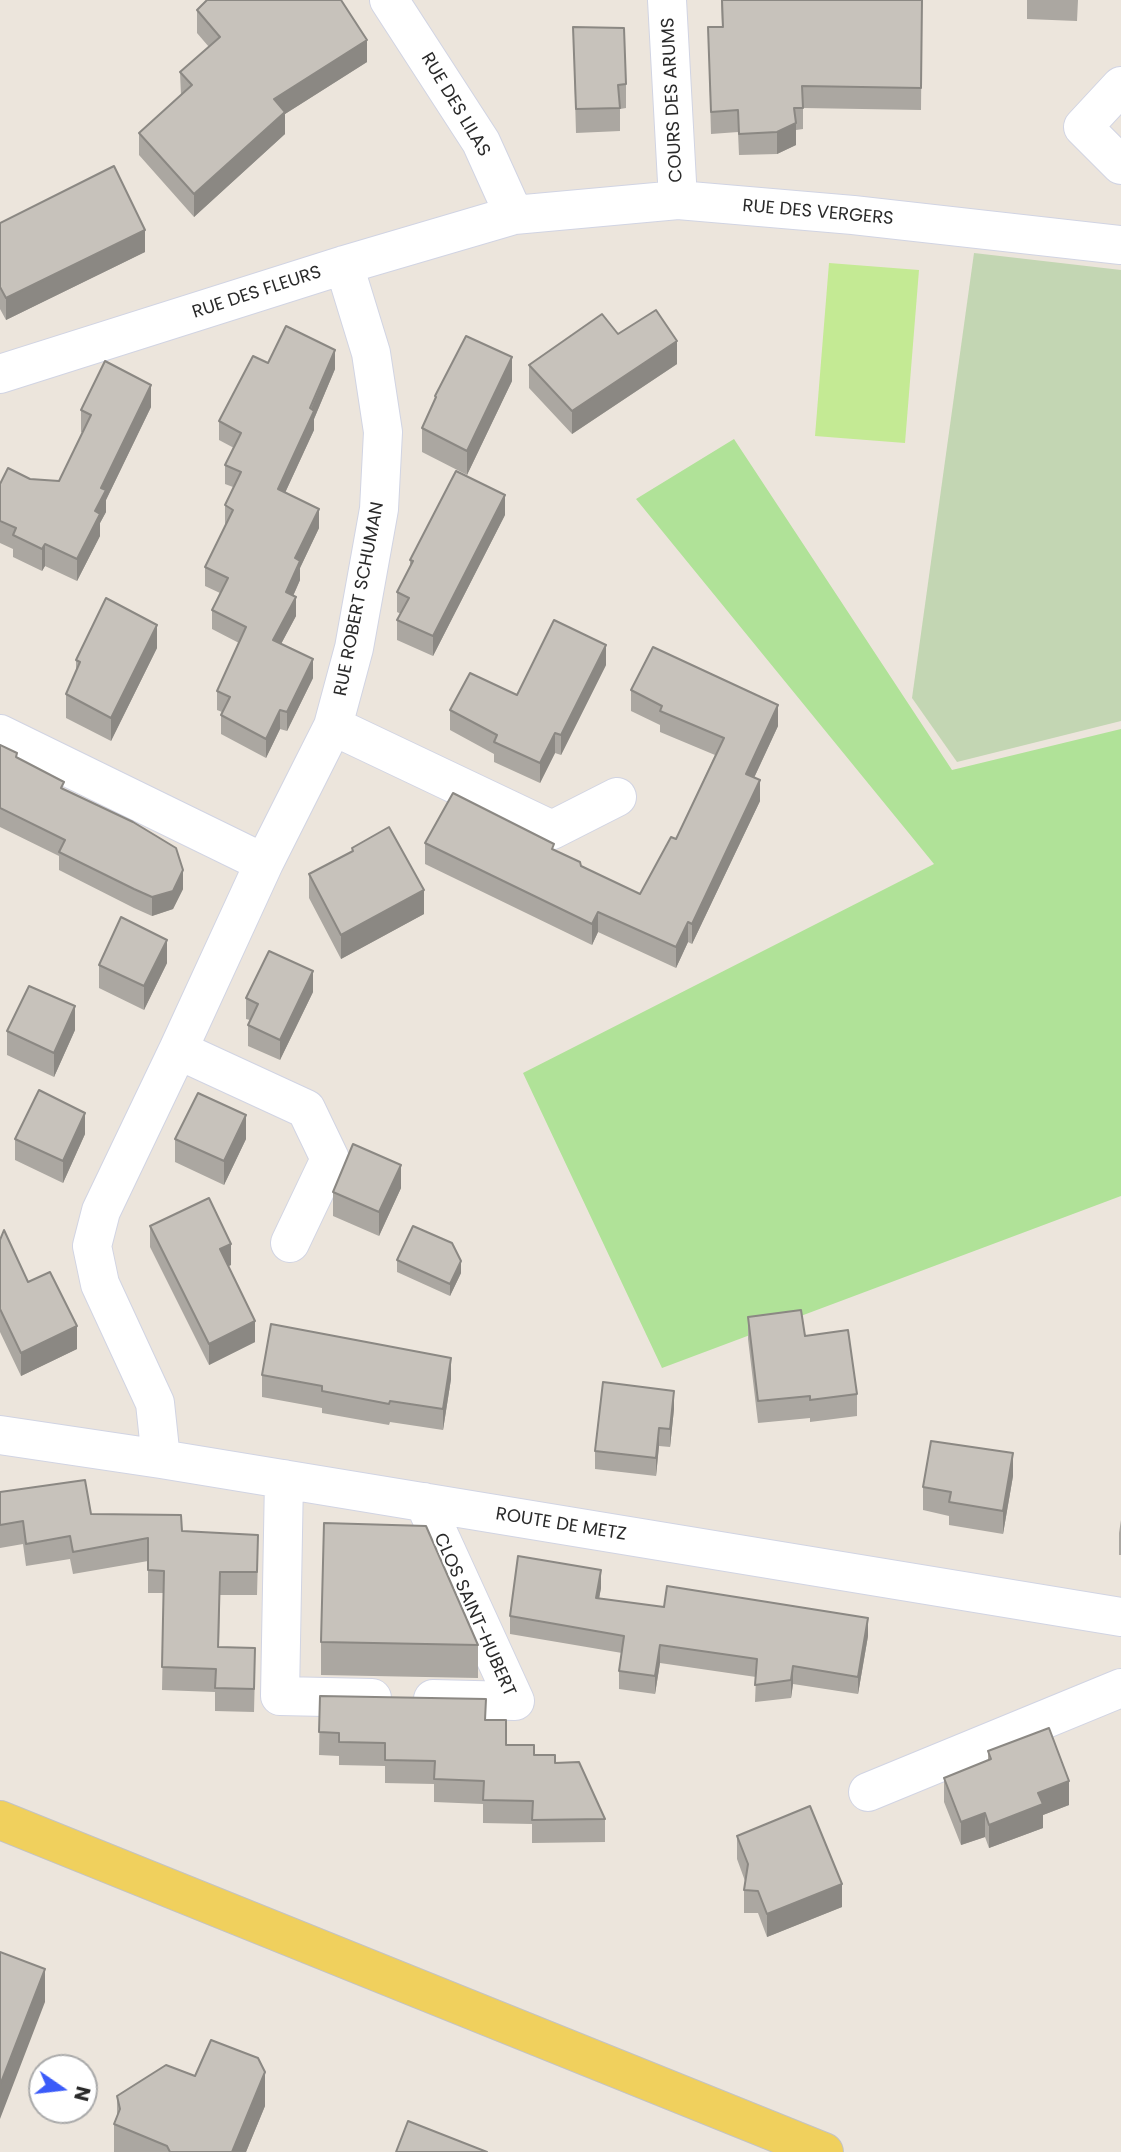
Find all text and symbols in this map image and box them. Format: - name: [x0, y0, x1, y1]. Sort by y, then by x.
- street label: COURS DES ARUMS: [658, 17, 688, 183]
- street label: RUE DES LILAS: [416, 49, 494, 161]
- street label: RUE DES VERGERS: [742, 196, 894, 230]
- street label: RUE DES FLEURS: [190, 262, 324, 324]
- street label: RUE ROBERT SCHUMAN: [331, 500, 389, 698]
- street label: ROUTE DE METZ: [494, 1504, 628, 1546]
- street label: CLOS SAINT-HUBERT: [428, 1530, 520, 1700]
- north arrow: [28, 2054, 98, 2124]
- text: N: [67, 2084, 97, 2104]

